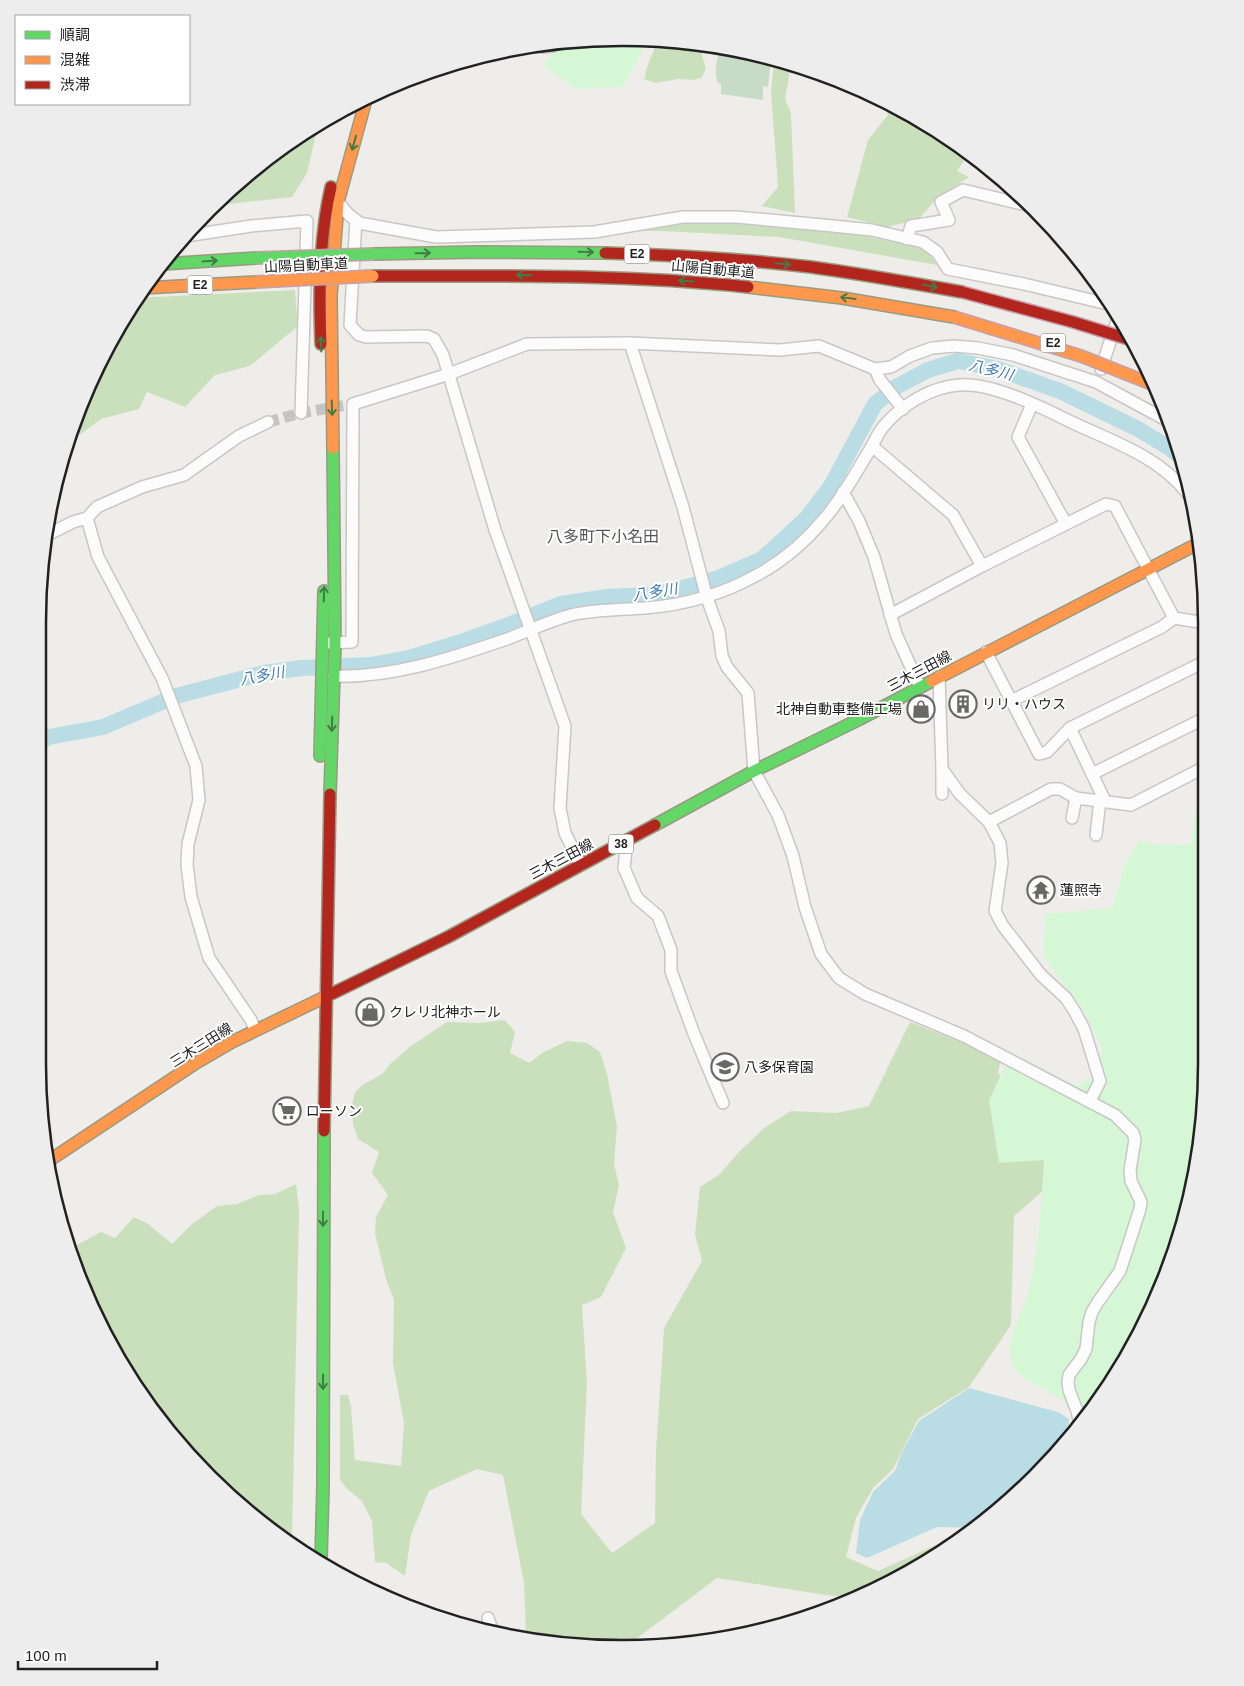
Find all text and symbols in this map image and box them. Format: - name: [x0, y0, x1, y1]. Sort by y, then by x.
- legend: [15, 15, 190, 105]
- text: 順調: [60, 26, 90, 43]
- text: 混雑: [60, 51, 90, 68]
- text: 渋滞: [60, 76, 90, 93]
- one-way arrow: [348, 135, 358, 151]
- road number: E2: [624, 244, 650, 264]
- one-way arrow: [414, 248, 431, 258]
- one-way arrow: [577, 248, 593, 257]
- street label: 山陽自動車道: [264, 255, 348, 275]
- one-way arrow: [201, 257, 217, 266]
- street label: 山陽自動車道: [670, 257, 756, 281]
- one-way arrow: [774, 259, 790, 269]
- one-way arrow: [516, 271, 532, 280]
- road number: E2: [188, 276, 212, 294]
- one-way arrow: [678, 277, 694, 286]
- one-way arrow: [921, 282, 937, 292]
- one-way arrow: [840, 293, 856, 303]
- road number: E2: [1040, 333, 1066, 352]
- one-way arrow: [316, 337, 325, 353]
- water label: 八多川: [967, 356, 1017, 384]
- one-way arrow: [328, 400, 337, 416]
- district label: 八多町下小名田: [547, 528, 659, 545]
- water label: 八多川: [631, 579, 680, 603]
- one-way arrow: [319, 586, 329, 602]
- street label: 三木三田線: [884, 648, 954, 694]
- water label: 八多川: [238, 663, 288, 688]
- building icon: リリ・ハウス: [948, 689, 978, 719]
- shop icon: 北神自動車整備工場: [906, 694, 936, 724]
- place label: リリ・ハウス: [982, 696, 1066, 712]
- place label: 北神自動車整備工場: [776, 701, 902, 717]
- one-way arrow: [328, 716, 337, 732]
- road number: 38: [608, 834, 634, 854]
- street label: 三木三田線: [526, 836, 596, 882]
- temple icon: 蓮照寺: [1026, 875, 1056, 905]
- place label: 蓮照寺: [1060, 882, 1102, 898]
- shop icon: クレリ北神ホール: [355, 997, 385, 1027]
- place label: クレリ北神ホール: [389, 1004, 501, 1020]
- street label: 三木三田線: [167, 1020, 235, 1070]
- school or university icon: 八多保育園: [710, 1052, 740, 1082]
- place label: 八多保育園: [744, 1059, 814, 1075]
- supermarket icon: ローソン: [272, 1096, 302, 1126]
- place label: ローソン: [306, 1103, 362, 1119]
- one-way arrow: [318, 1210, 328, 1227]
- one-way arrow: [318, 1373, 328, 1389]
- scale bar: [18, 1638, 156, 1670]
- text: 100 m: [25, 1647, 67, 1664]

